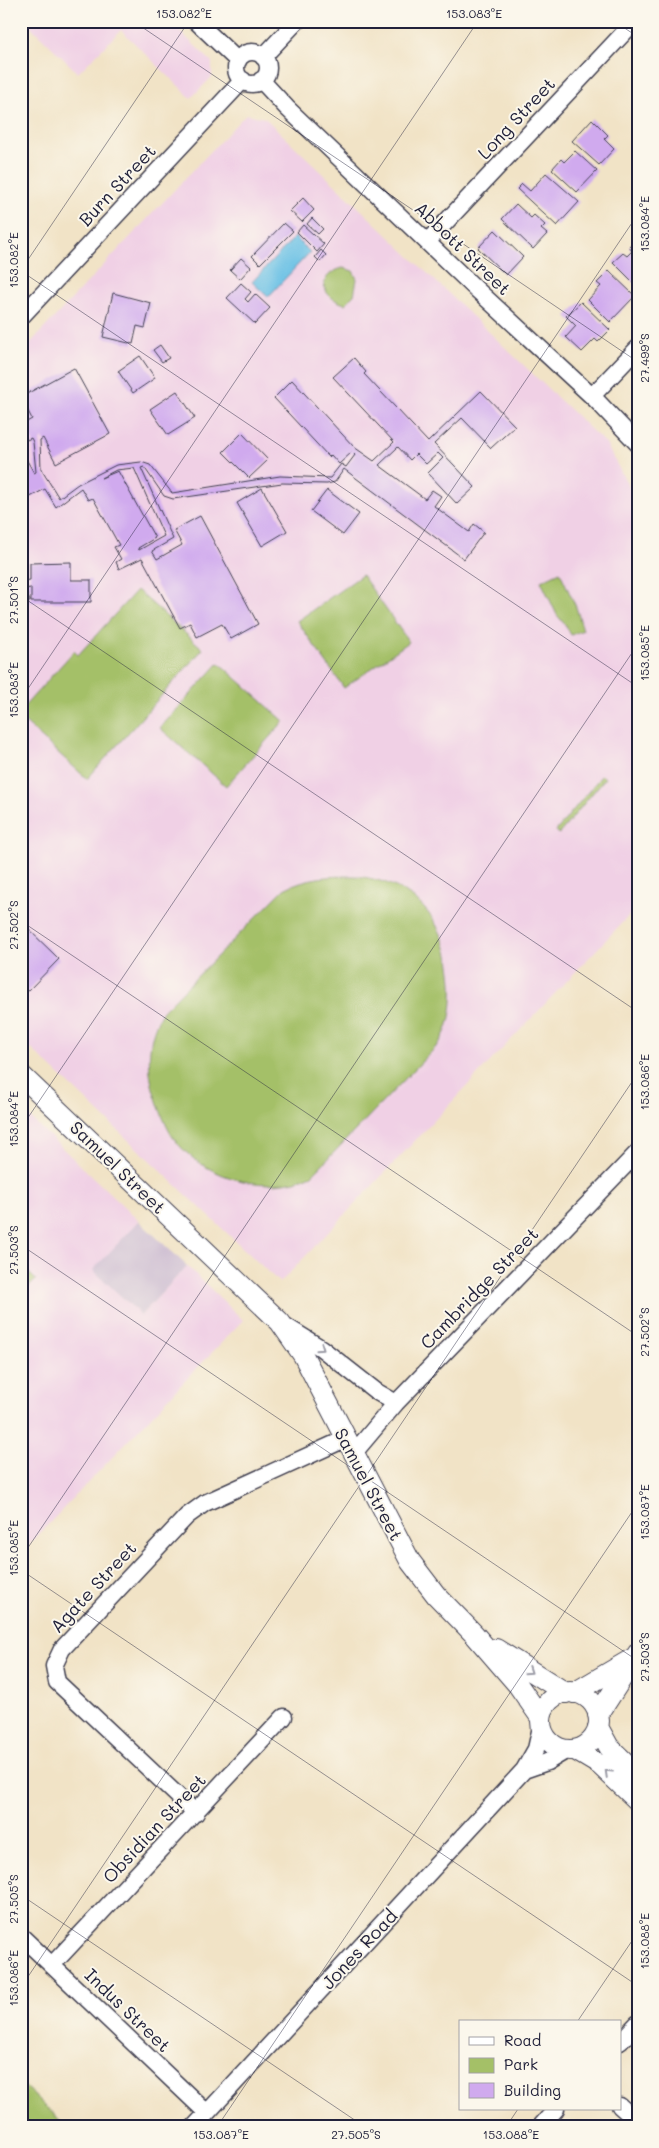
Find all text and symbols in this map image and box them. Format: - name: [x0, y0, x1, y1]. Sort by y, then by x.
- text: 153.082°E: [156, 5, 212, 21]
- text: 153.083°E: [446, 5, 502, 21]
- street label: Long Street: [472, 72, 560, 164]
- street label: Burn Street: [73, 139, 161, 231]
- street label: Abbott Street: [410, 196, 516, 300]
- text: 153.084°E: [636, 196, 652, 252]
- text: 153.082°E: [5, 232, 21, 288]
- text: 27.499°S: [636, 333, 652, 383]
- text: 27.501°S: [5, 576, 21, 624]
- text: 153.085°E: [636, 625, 652, 681]
- text: 153.083°E: [5, 662, 21, 718]
- text: 27.502°S: [5, 900, 21, 950]
- text: 153.086°E: [636, 1054, 652, 1110]
- text: 153.084°E: [5, 1091, 21, 1147]
- street label: Samuel Street: [65, 1115, 171, 1219]
- street label: Cambridge Street: [415, 1222, 543, 1354]
- text: 27.503°S: [5, 1225, 21, 1275]
- text: 27.502°S: [636, 1307, 652, 1357]
- one-way arrow: [315, 1342, 325, 1351]
- street label: Samuel Street: [329, 1424, 409, 1544]
- text: 153.087°E: [636, 1484, 652, 1540]
- text: 153.085°E: [5, 1520, 21, 1576]
- street label: Agate Street: [45, 1536, 141, 1638]
- text: 27.503°S: [636, 1632, 652, 1682]
- one-way arrow: [524, 1665, 533, 1674]
- street label: Obsidian Street: [97, 1768, 211, 1888]
- one-way arrow: [605, 1770, 614, 1779]
- text: 27.505°S: [5, 1874, 21, 1924]
- street label: Jones Road: [316, 1904, 402, 1994]
- text: 153.088°E: [636, 1913, 652, 1969]
- text: 153.086°E: [5, 1950, 21, 2006]
- street label: Indus Street: [80, 1963, 176, 2057]
- legend: [459, 2020, 622, 2110]
- text: Road: [504, 2030, 541, 2050]
- text: Park: [504, 2054, 538, 2074]
- text: Building: [504, 2080, 561, 2100]
- text: 153.087°E: [193, 2126, 249, 2142]
- text: 27.505°S: [331, 2126, 381, 2142]
- text: 153.088°E: [483, 2126, 539, 2142]

